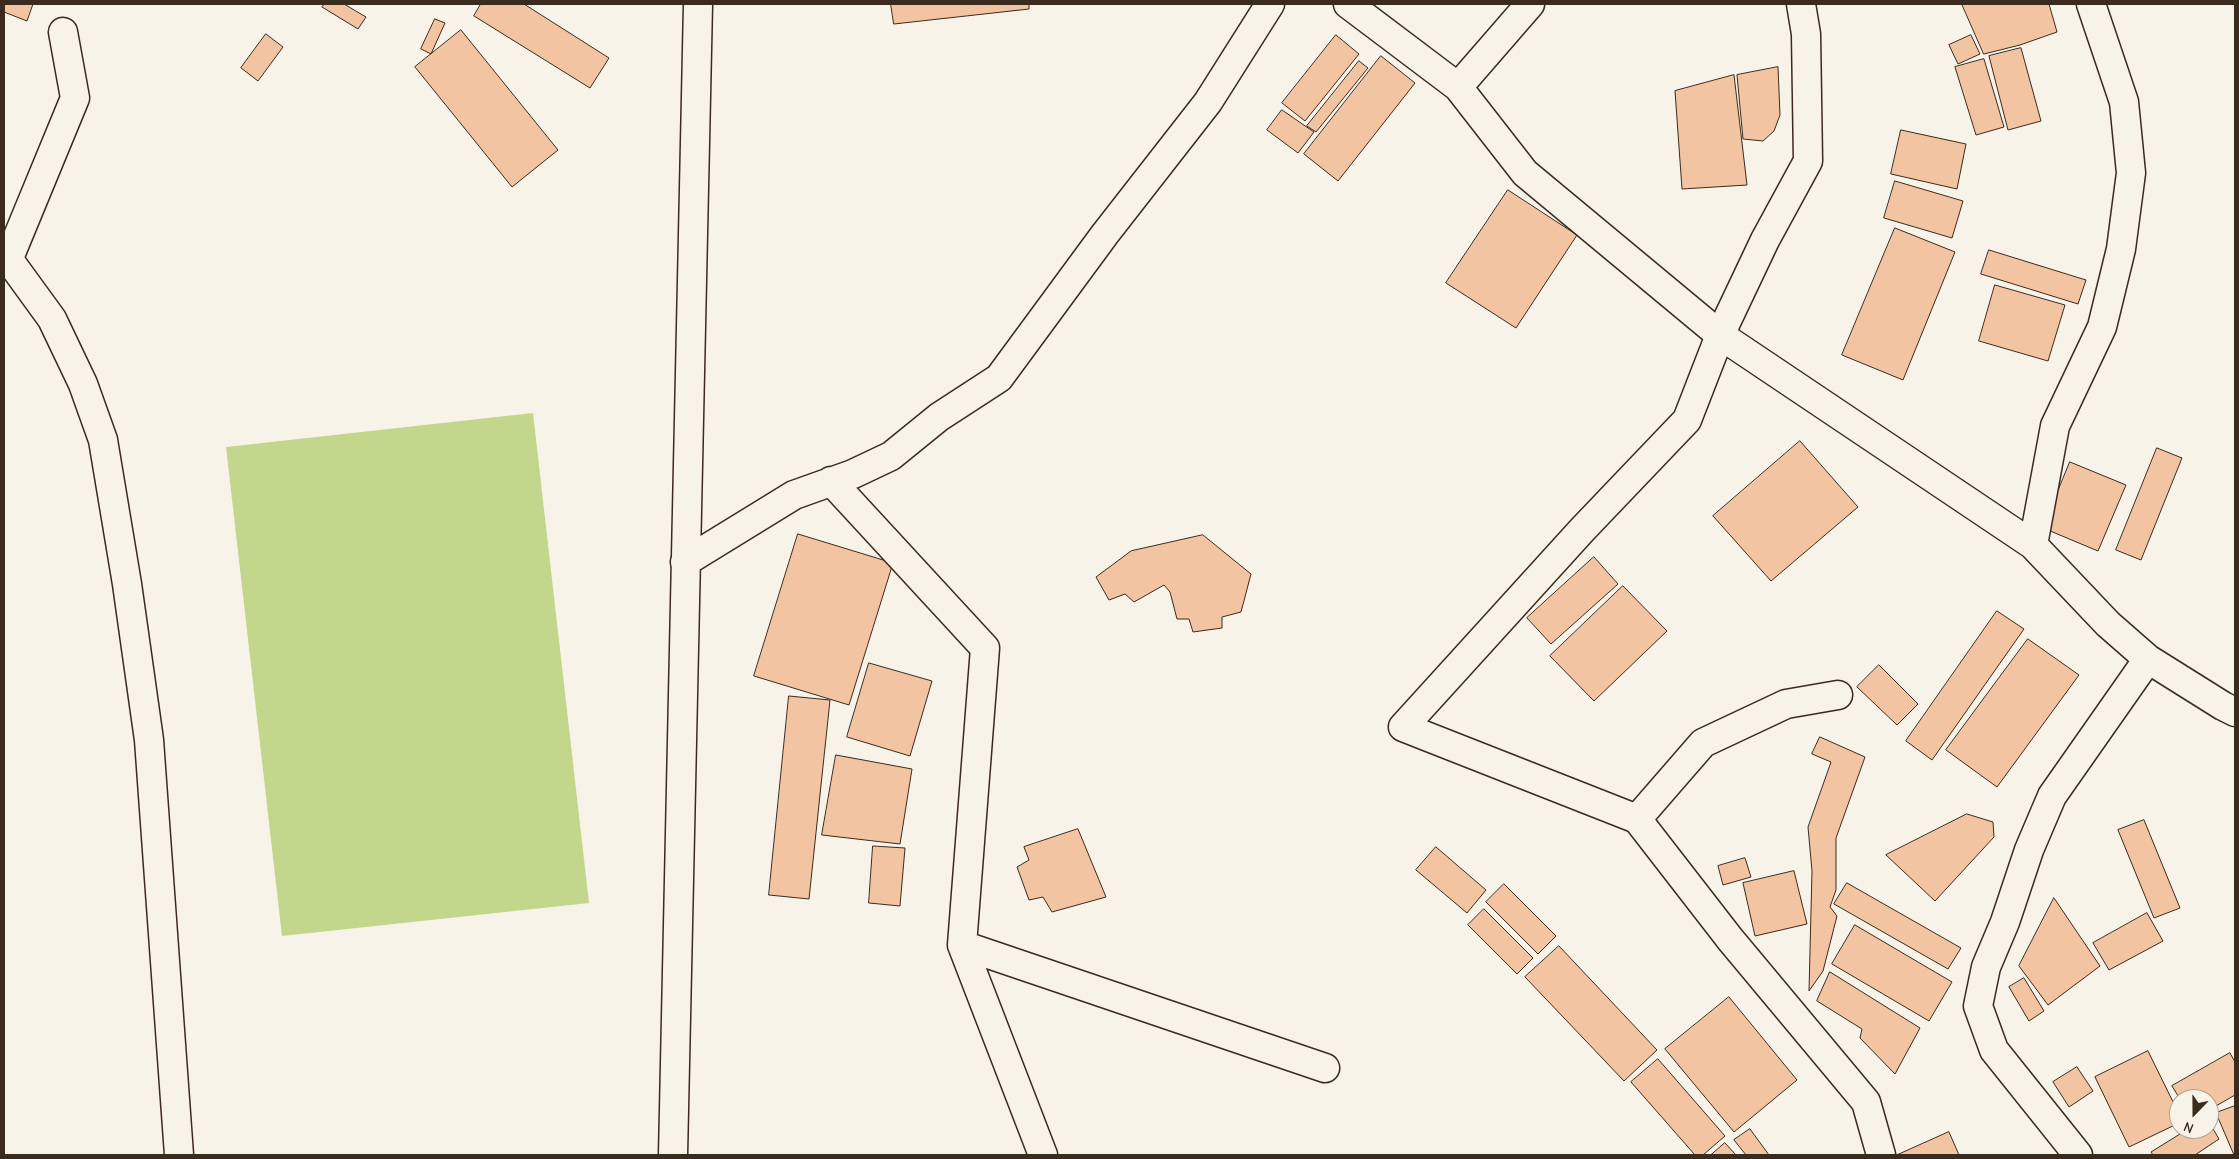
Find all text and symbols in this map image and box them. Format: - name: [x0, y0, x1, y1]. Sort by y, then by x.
- north arrow: [2169, 1089, 2219, 1139]
- text: N: [2181, 1118, 2196, 1137]

